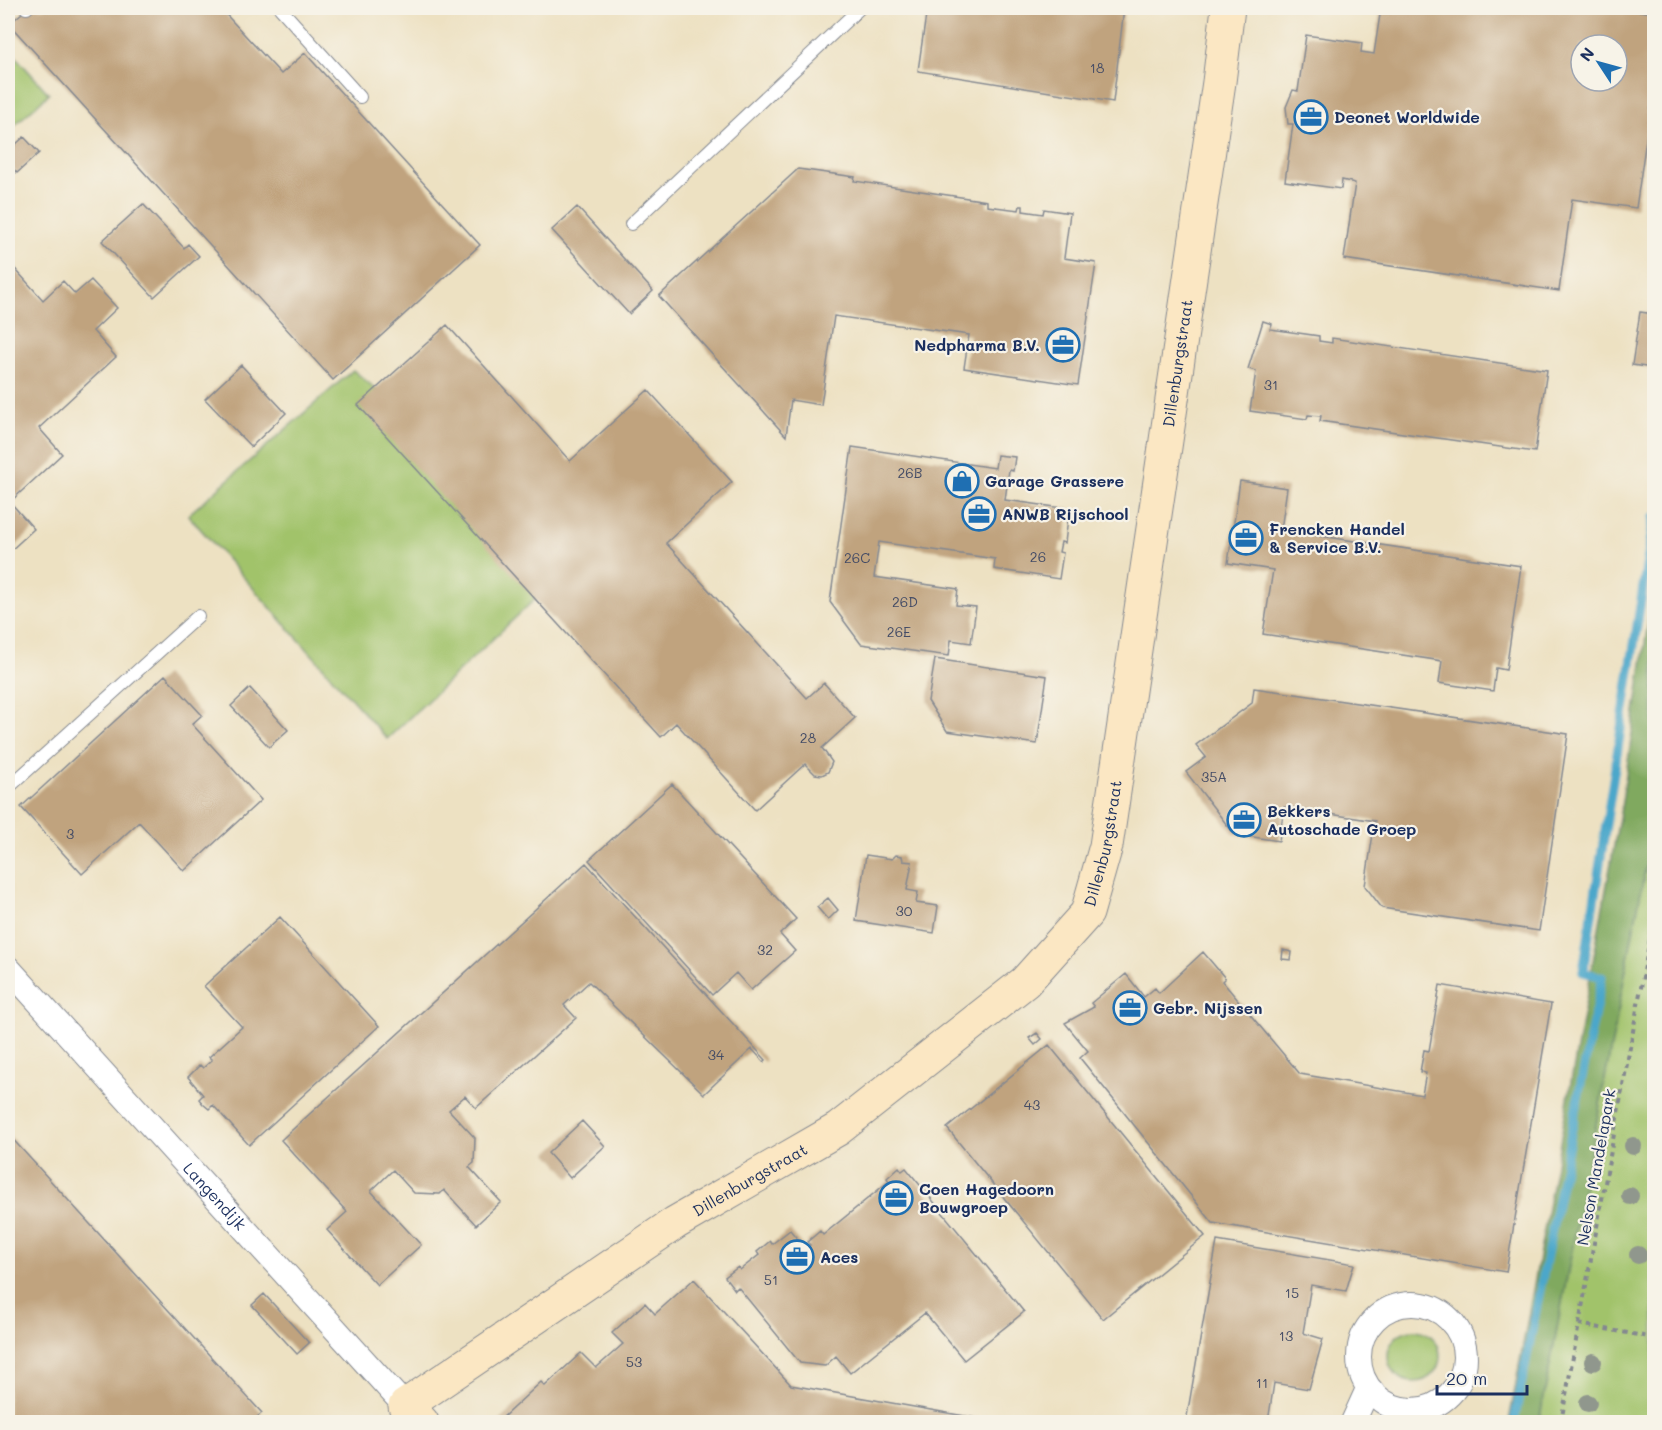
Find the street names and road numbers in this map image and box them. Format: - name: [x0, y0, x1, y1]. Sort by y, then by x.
- street label: Dillenburgstraat: [1157, 298, 1197, 428]
- street label: Dillenburgstraat: [1078, 779, 1126, 909]
- street label: Nelson Mandelapark: [1571, 1087, 1620, 1247]
- street label: Dillenburgstraat: [689, 1138, 811, 1221]
- street label: Langendijk: [179, 1158, 251, 1234]

